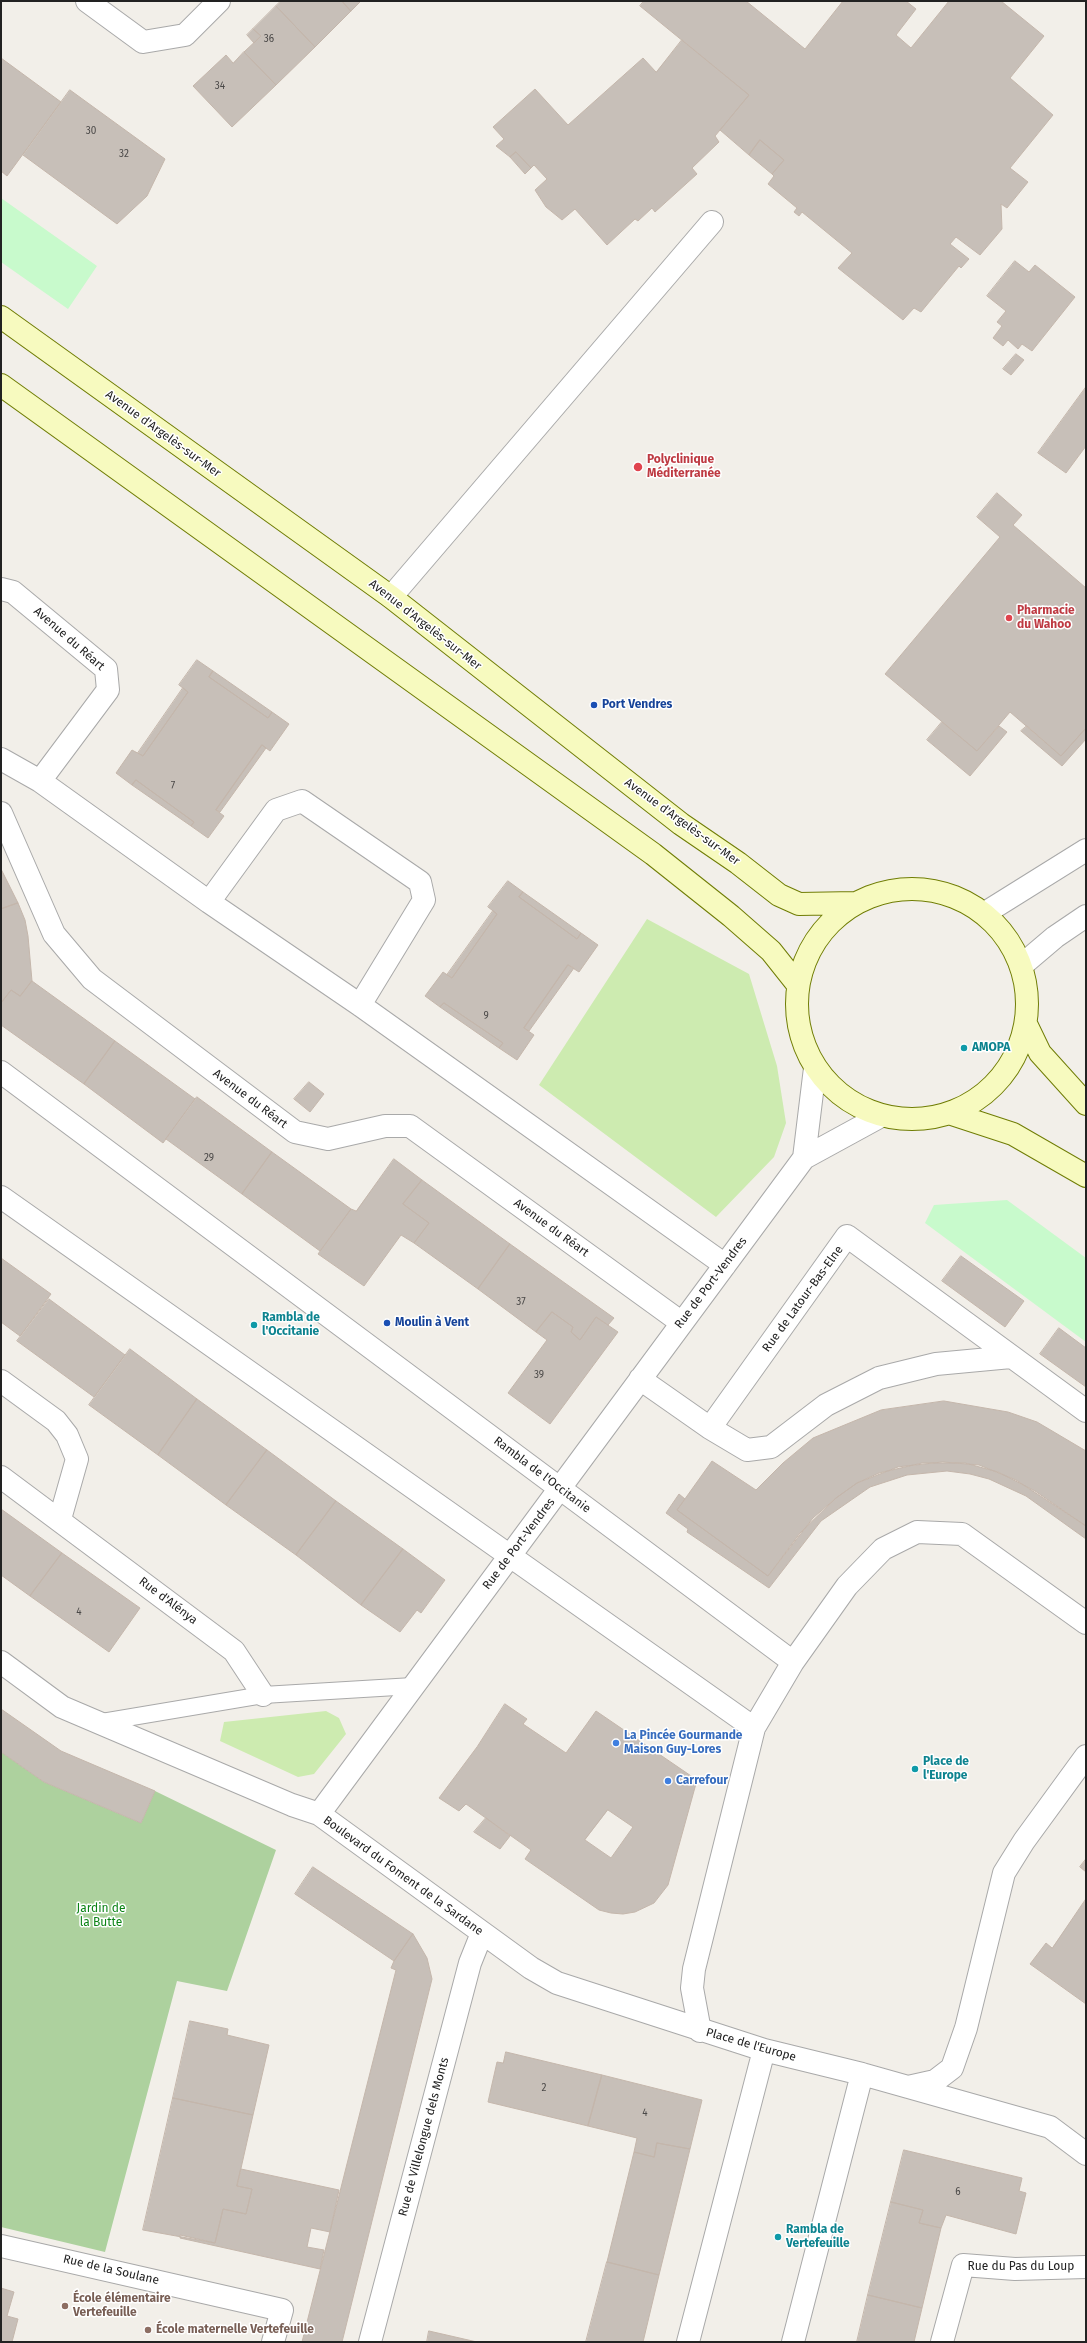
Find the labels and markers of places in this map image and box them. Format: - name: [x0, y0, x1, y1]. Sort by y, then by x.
- place label: Polyclinique Méditerranée: [647, 453, 721, 481]
- marker: Polyclinique Méditerranée: [632, 461, 644, 473]
- place label: Pharmacie du Wahoo: [1017, 604, 1075, 632]
- marker: Pharmacie du Wahoo: [1004, 613, 1014, 623]
- place label: Port Vendres: [602, 698, 672, 712]
- marker: Port Vendres: [589, 700, 599, 710]
- place label: AMOPA: [972, 1041, 1010, 1055]
- marker: AMOPA: [959, 1043, 969, 1053]
- place label: Rambla de l'Occitanie: [262, 1311, 320, 1339]
- place label: Moulin à Vent: [395, 1316, 469, 1330]
- marker: Moulin à Vent: [382, 1318, 392, 1328]
- marker: Rambla de l'Occitanie: [249, 1320, 259, 1330]
- place label: La Pincée Gourmande Maison Guy-Lores: [624, 1729, 742, 1757]
- marker: La Pincée Gourmande Maison Guy-Lores: [611, 1738, 621, 1748]
- place label: Place de l'Europe: [923, 1755, 969, 1783]
- marker: Place de l'Europe: [910, 1764, 920, 1774]
- place label: Carrefour: [676, 1774, 728, 1788]
- marker: Carrefour: [663, 1776, 673, 1786]
- place label: Rambla de Vertefeuille: [786, 2223, 850, 2251]
- marker: Rambla de Vertefeuille: [773, 2232, 783, 2242]
- place label: École élémentaire Vertefeuille: [73, 2292, 171, 2320]
- marker: École élémentaire Vertefeuille: [60, 2301, 70, 2311]
- place label: École maternelle Vertefeuille: [156, 2323, 314, 2337]
- marker: École maternelle Vertefeuille: [143, 2325, 153, 2335]

